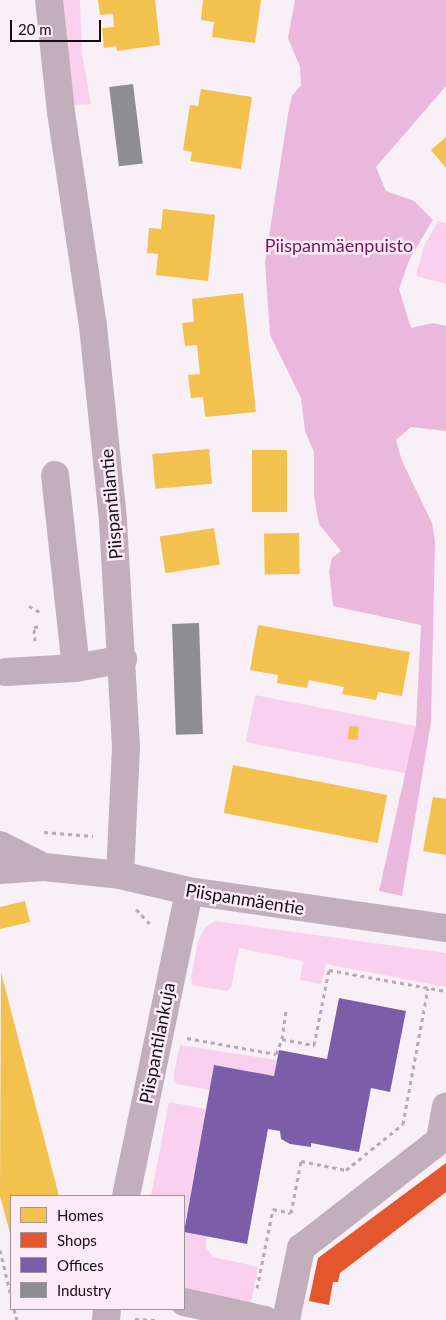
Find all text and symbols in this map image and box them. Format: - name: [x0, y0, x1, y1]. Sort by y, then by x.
- scale bar: [12, 10, 104, 42]
- text: 20 m: [18, 20, 52, 38]
- park label: Piispanmäenpuisto: [265, 234, 413, 256]
- street label: Piispantilantie: [95, 448, 127, 560]
- street label: Piispanmäentie: [184, 879, 306, 919]
- street label: Piispantilankuja: [135, 981, 179, 1105]
- legend: [10, 1195, 185, 1310]
- text: Homes: [57, 1206, 103, 1224]
- text: Shops: [57, 1231, 97, 1249]
- text: Offices: [57, 1256, 104, 1274]
- text: Industry: [57, 1281, 111, 1299]

